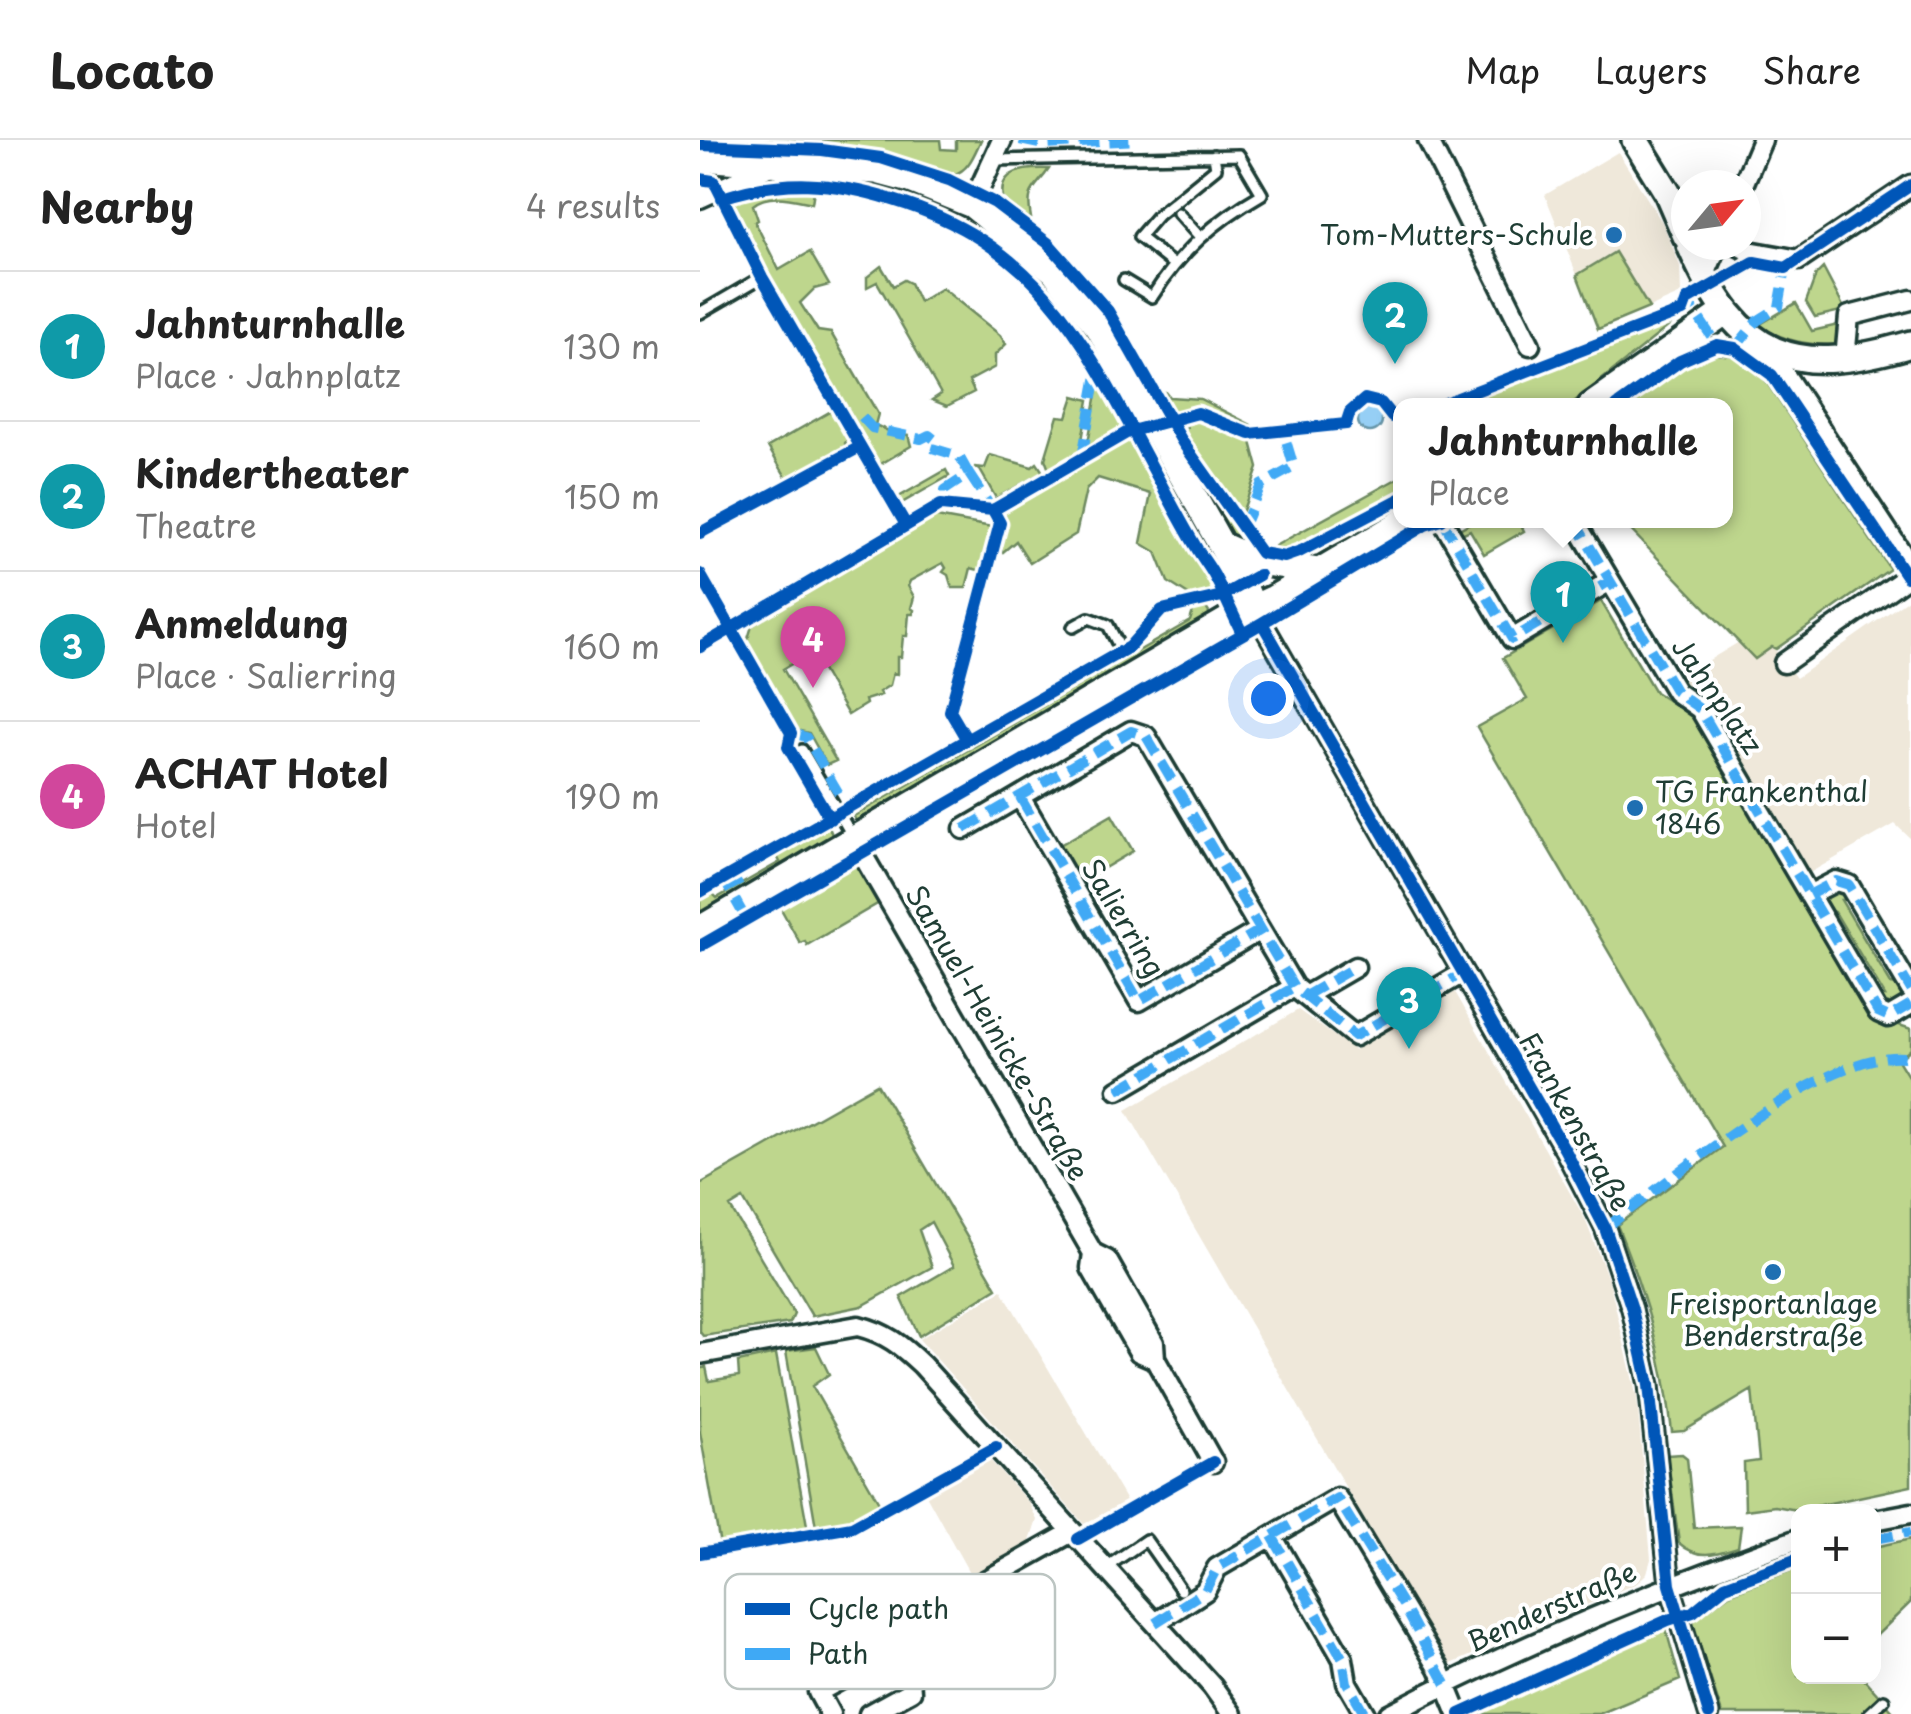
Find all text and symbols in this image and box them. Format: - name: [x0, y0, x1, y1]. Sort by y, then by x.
- text: Locato: [50, 33, 214, 105]
- text: Map: [1465, 43, 1540, 96]
- text: Layers: [1595, 43, 1707, 96]
- text: Share: [1762, 43, 1861, 96]
- north arrow: [1671, 170, 1761, 260]
- text: Nearby: [40, 174, 194, 237]
- text: 4 results: [526, 181, 660, 229]
- place label: Tom-Mutters-Schule: [1320, 212, 1594, 255]
- marker: Tom-Mutters-Schule: [1603, 224, 1625, 246]
- pin: 2: [1362, 282, 1428, 364]
- text: Jahnturnhalle: [135, 294, 405, 351]
- text: 1: [65, 322, 80, 370]
- text: 130 m: [563, 322, 660, 370]
- text: Place · Jahnplatz: [135, 351, 401, 399]
- popup: [1393, 398, 1733, 528]
- text: Jahnturnhalle: [1428, 411, 1698, 468]
- text: Kindertheater: [135, 444, 409, 501]
- text: Place: [1428, 468, 1510, 516]
- text: 2: [61, 472, 84, 520]
- text: 150 m: [564, 472, 660, 520]
- text: Theatre: [135, 501, 257, 549]
- pin: 1: [1530, 560, 1596, 643]
- text: Anmeldung: [135, 594, 348, 651]
- pin: 4: [780, 606, 846, 688]
- text: 3: [62, 622, 83, 670]
- text: 160 m: [564, 622, 660, 670]
- street label: Jahnplatz: [1662, 628, 1775, 763]
- text: Place · Salierring: [135, 651, 397, 699]
- your location: [1243, 673, 1294, 724]
- text: ACHAT Hotel: [135, 744, 388, 801]
- place label: TG Frankenthal 1846: [1655, 769, 1868, 844]
- text: 4: [62, 772, 83, 820]
- text: 190 m: [565, 772, 660, 820]
- marker: TG Frankenthal 1846: [1624, 797, 1646, 819]
- text: Hotel: [135, 801, 217, 849]
- street label: Salierring: [1072, 850, 1177, 985]
- street label: Samuel-Heinicke-Straße: [896, 876, 1101, 1188]
- pin: 3: [1376, 966, 1442, 1049]
- street label: Frankenstraße: [1509, 1024, 1643, 1219]
- marker: Freisportanlage Benderstraße: [1762, 1261, 1784, 1283]
- place label: Freisportanlage Benderstraße: [1668, 1281, 1878, 1356]
- map controls: [1791, 1504, 1881, 1684]
- button: +: [1791, 1504, 1881, 1594]
- street label: Benderstraße: [1460, 1549, 1643, 1662]
- legend: [725, 1574, 1055, 1689]
- text: Cycle path: [808, 1586, 949, 1629]
- button: −: [1791, 1594, 1881, 1684]
- text: Path: [808, 1631, 868, 1674]

